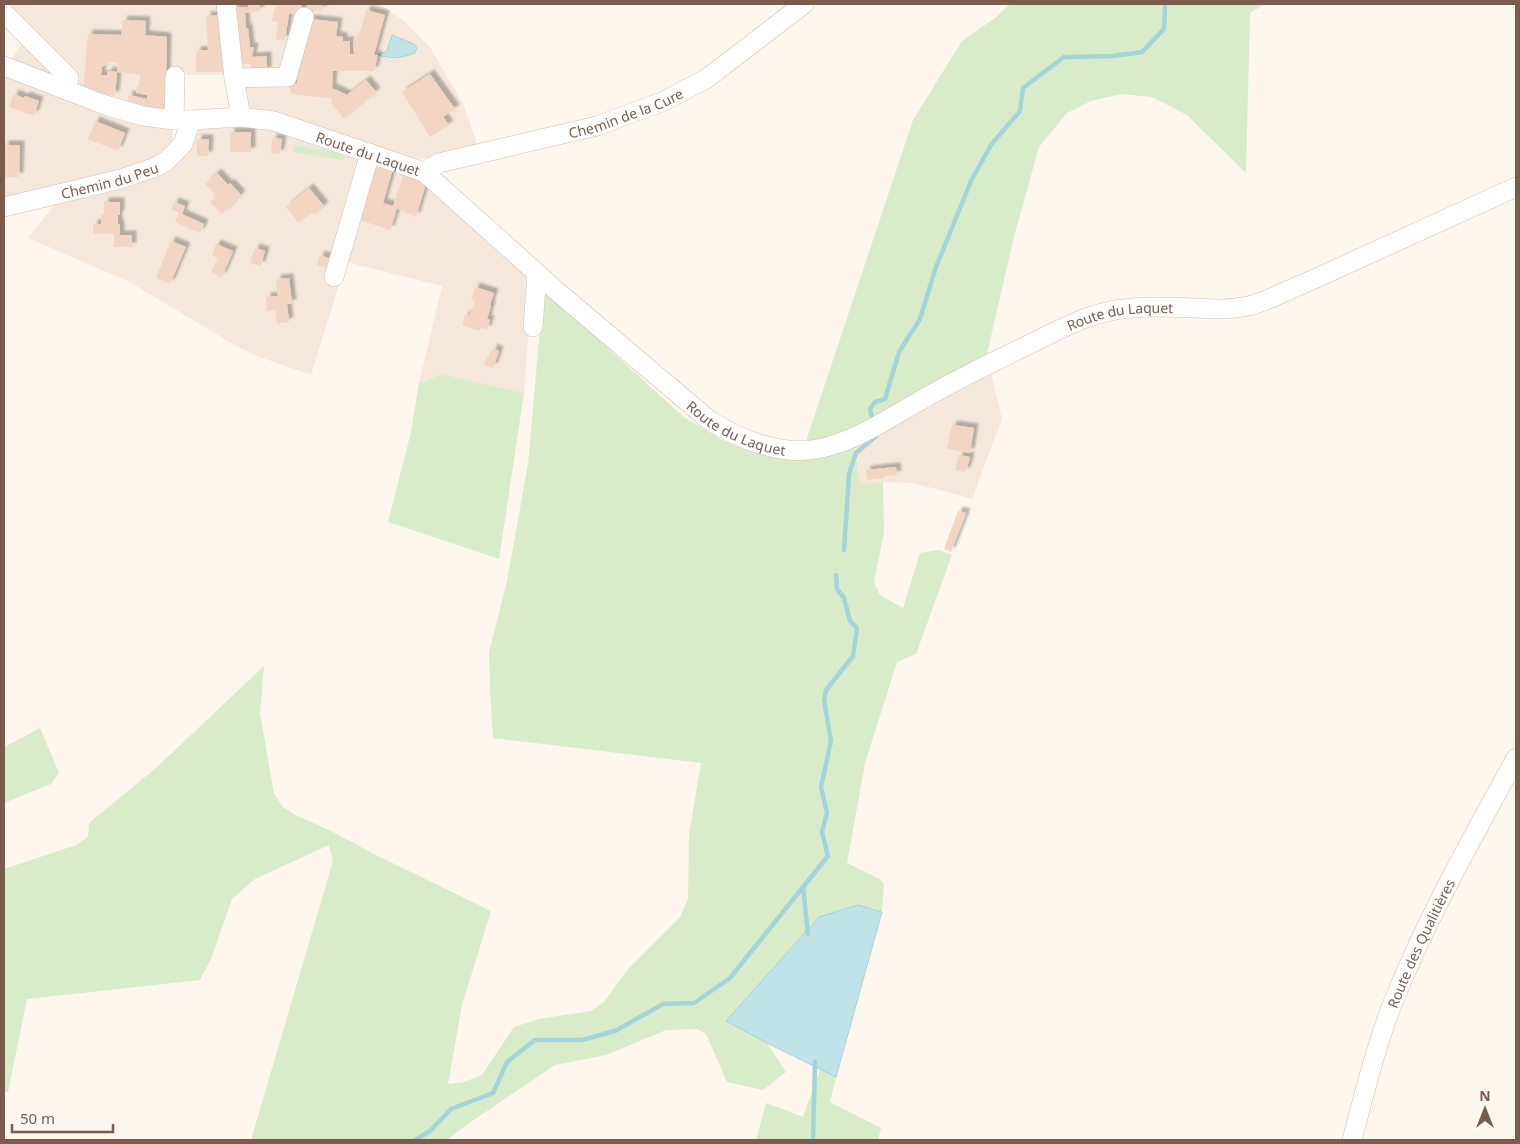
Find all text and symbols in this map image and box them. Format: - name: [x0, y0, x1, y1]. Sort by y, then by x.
- street label: Chemin de la Cure: [566, 83, 686, 142]
- street label: Route du Laquet: [314, 127, 423, 180]
- street label: Chemin du Peu: [59, 157, 161, 203]
- street label: Route du Laquet: [1063, 297, 1174, 334]
- street label: Route du Laquet: [683, 396, 787, 459]
- street label: Route des Qualitières: [1382, 875, 1459, 1011]
- north arrow: [1460, 1084, 1510, 1134]
- text: N: [1479, 1086, 1491, 1105]
- scale bar: [12, 1102, 114, 1134]
- text: 50 m: [20, 1108, 55, 1128]

